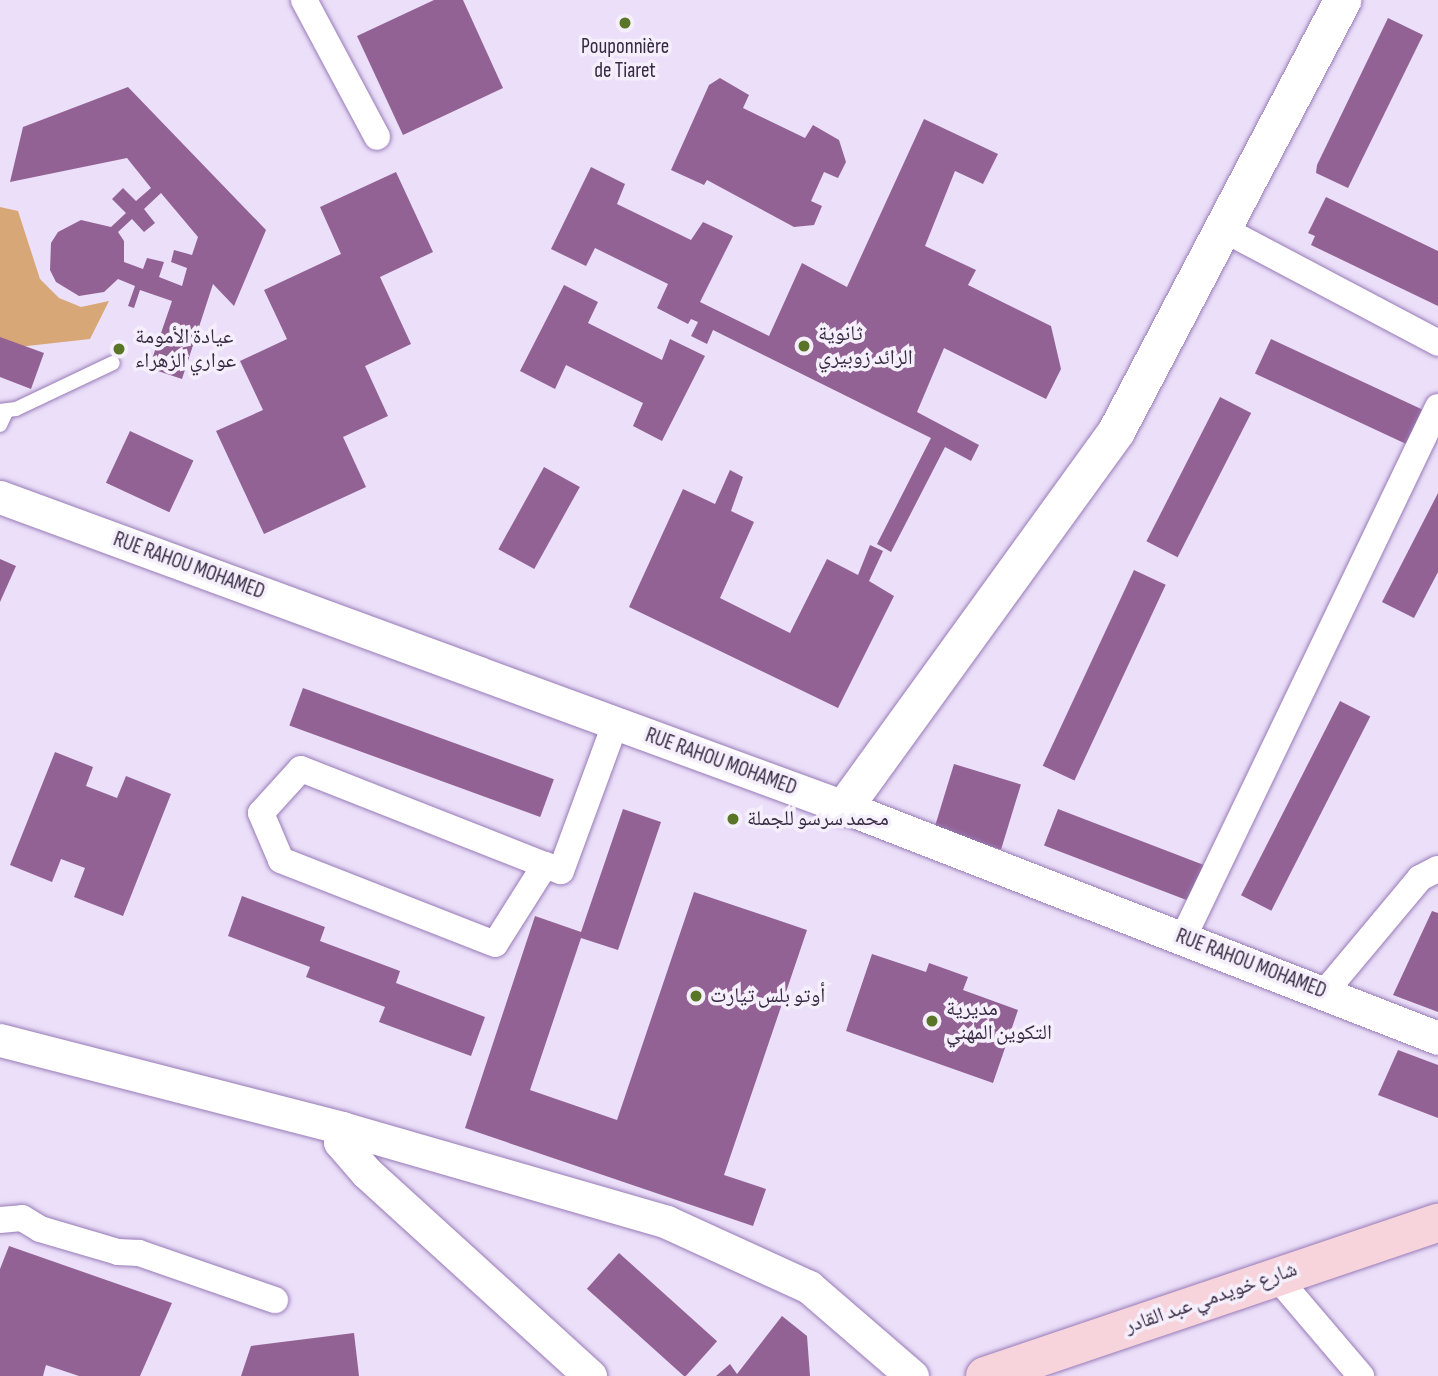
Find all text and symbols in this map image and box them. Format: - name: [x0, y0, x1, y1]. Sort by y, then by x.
- marker: Pouponnière de Tiaret: [617, 15, 633, 31]
- place label: Pouponnière de Tiaret: [581, 34, 669, 84]
- place label: ثانوية الرائد زوبيري: [818, 321, 913, 371]
- place label: عيادة الأمومة عواري الزهراء: [135, 324, 236, 374]
- marker: ثانوية الرائد زوبيري: [796, 338, 812, 354]
- marker: عيادة الأمومة عواري الزهراء: [109, 339, 129, 359]
- street label: RUE RAHOU MOHAMED: [110, 527, 268, 605]
- street label: RUE RAHOU MOHAMED: [642, 723, 800, 801]
- place label: محمد سرسو للجملة: [747, 806, 889, 832]
- marker: محمد سرسو للجملة: [725, 811, 741, 827]
- street label: RUE RAHOU MOHAMED: [1172, 924, 1330, 1004]
- place label: أوتو بلس تيارت: [710, 983, 825, 1009]
- marker: أوتو بلس تيارت: [688, 988, 704, 1004]
- place label: مديرية التكوين المهني: [946, 996, 1052, 1046]
- marker: مديرية التكوين المهني: [924, 1013, 940, 1029]
- street label: شارع خويدمي عبد القادر: [1121, 1257, 1301, 1339]

